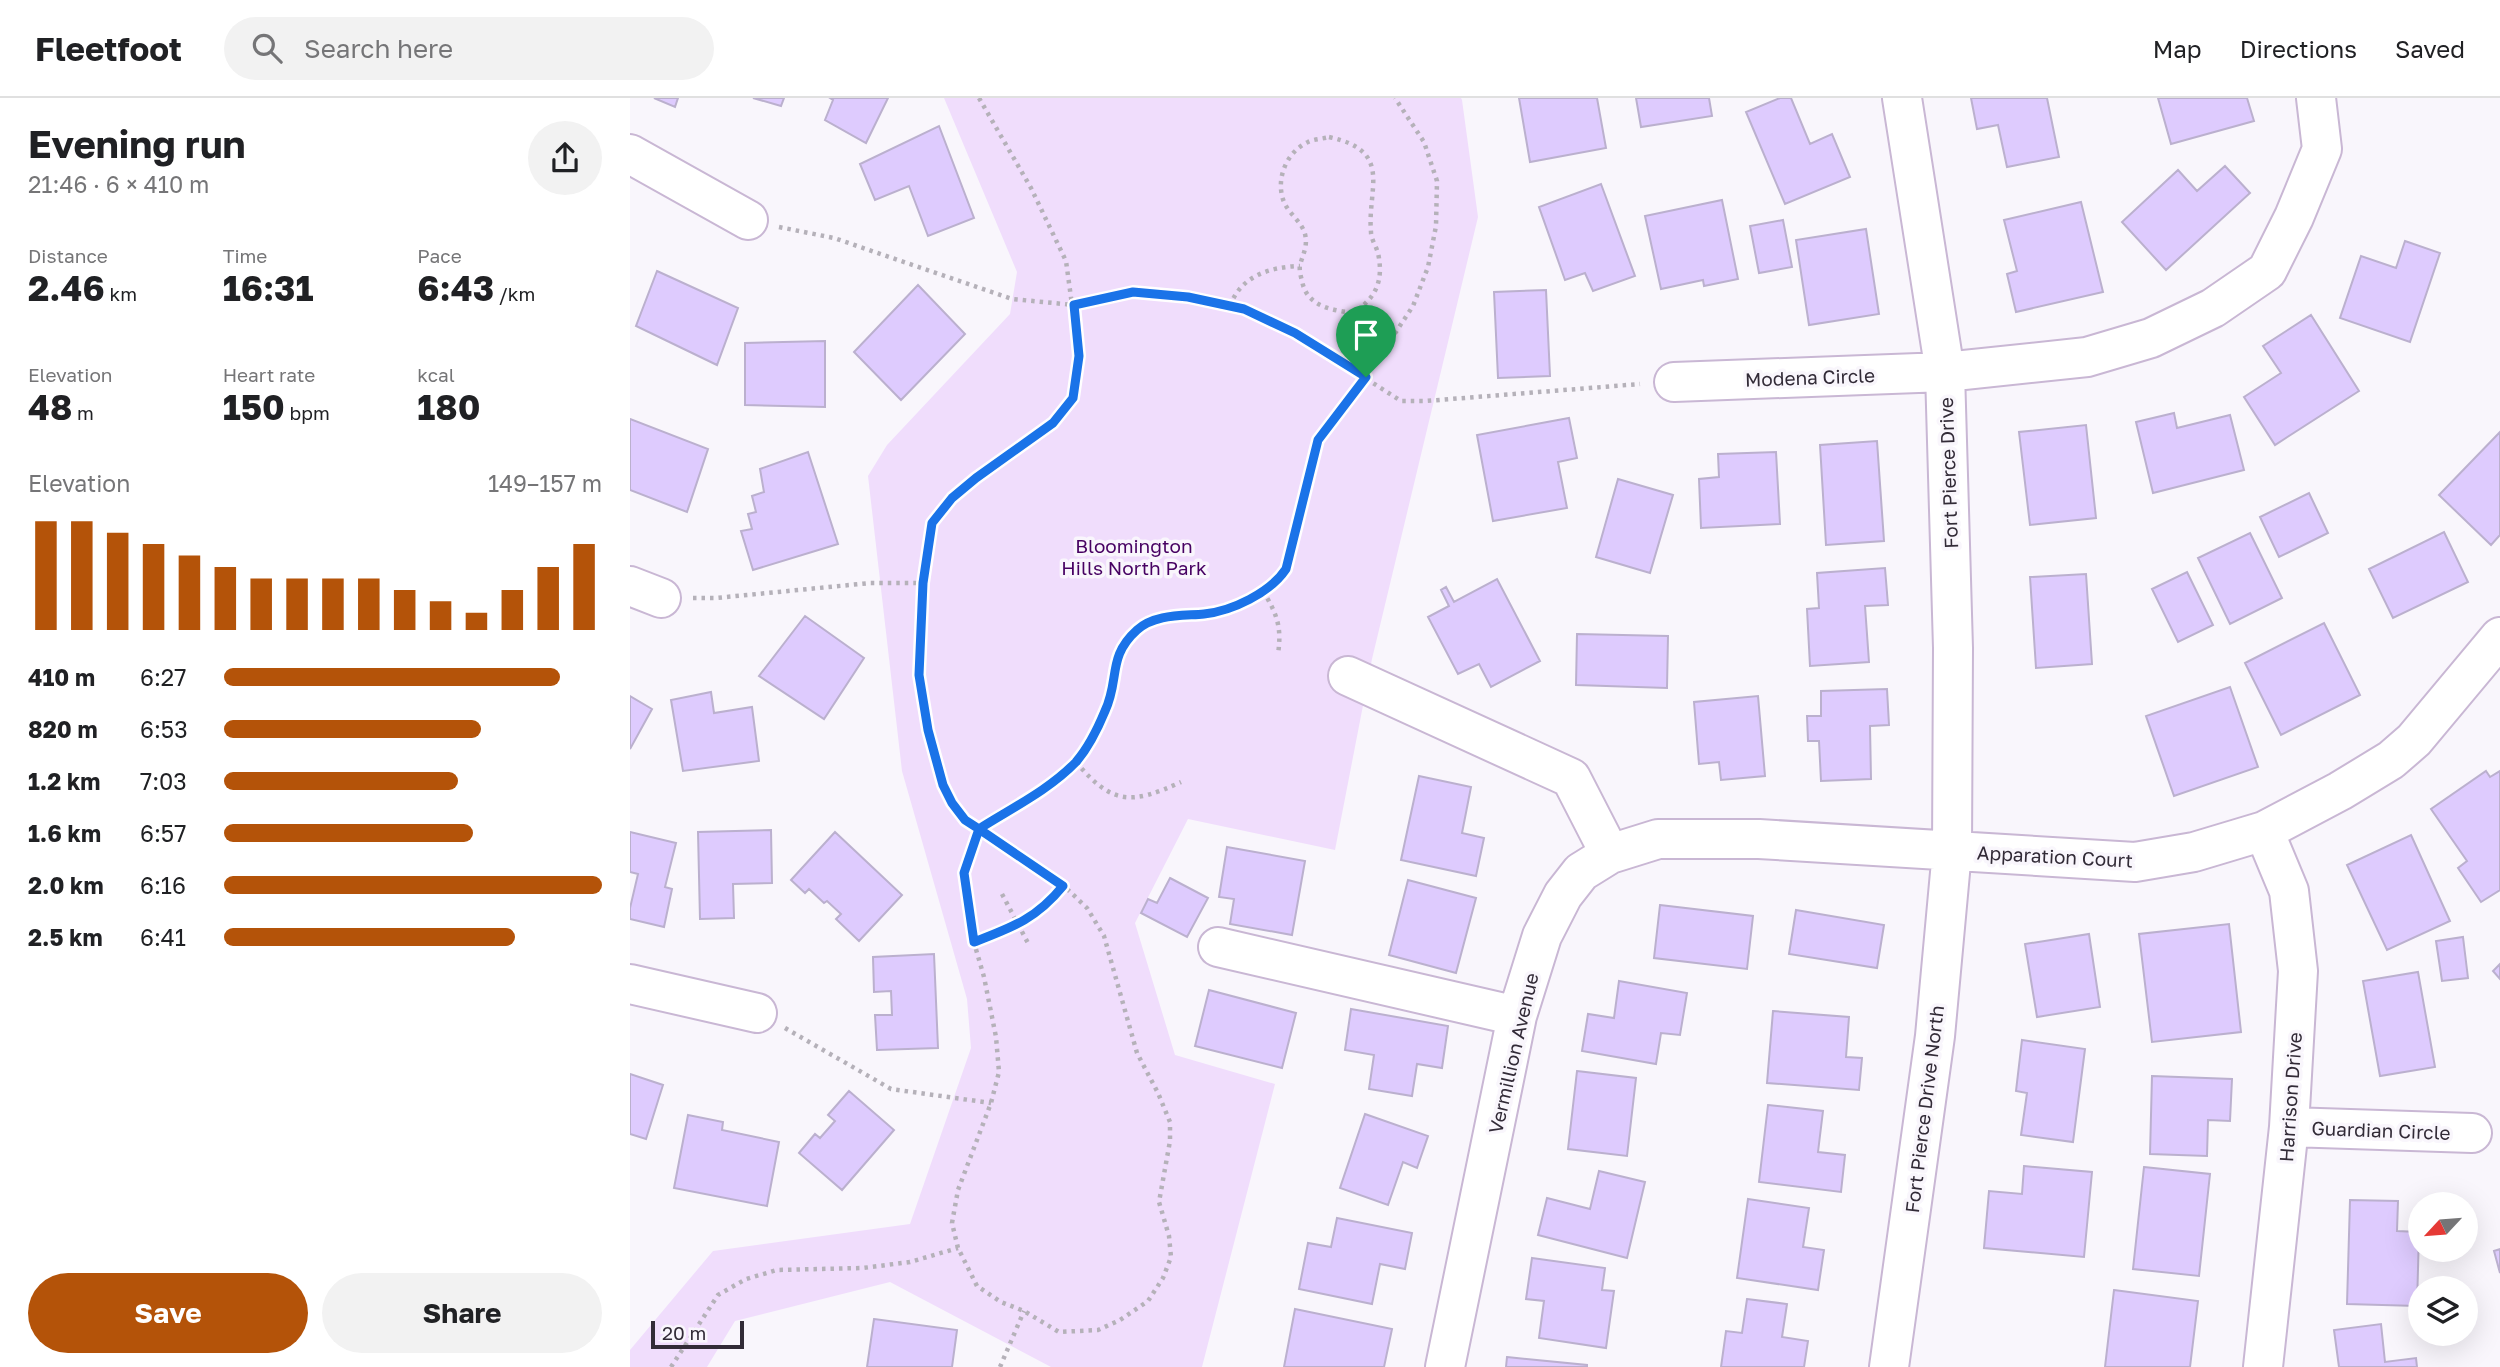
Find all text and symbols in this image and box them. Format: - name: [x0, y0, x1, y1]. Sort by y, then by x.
- search box: [224, 17, 714, 80]
- text: Fleetfoot: [35, 29, 182, 68]
- icon: search: [248, 29, 286, 67]
- text: Search here: [304, 33, 453, 64]
- text: Map: [2153, 34, 2202, 63]
- text: Directions: [2240, 34, 2357, 63]
- text: Saved: [2395, 34, 2465, 63]
- text: Evening run: [28, 121, 246, 166]
- button: share: [528, 121, 602, 195]
- text: 21:46 · 6 × 410 m: [28, 170, 209, 198]
- text: Distance: [28, 244, 108, 267]
- text: Time: [223, 244, 267, 267]
- text: Pace: [417, 244, 462, 267]
- text: 2.46: [28, 267, 105, 309]
- text: 16:31: [223, 267, 313, 309]
- text: 6:43: [417, 267, 494, 309]
- text: km: [105, 282, 137, 305]
- text: /km: [494, 282, 535, 305]
- pin: [1336, 305, 1396, 377]
- icon: arrive: [1347, 316, 1385, 354]
- text: Elevation: [28, 363, 113, 386]
- text: Heart rate: [223, 363, 315, 386]
- text: kcal: [417, 363, 455, 386]
- street label: Modena Circle: [1745, 363, 1875, 391]
- text: 48: [28, 386, 72, 428]
- text: 150: [223, 386, 285, 428]
- text: 180: [417, 386, 481, 428]
- street label: Fort Pierce Drive: [1934, 397, 1962, 549]
- text: m: [72, 401, 94, 424]
- text: bpm: [285, 401, 330, 424]
- text: Elevation: [28, 469, 130, 497]
- text: 149–157 m: [488, 469, 602, 497]
- park label: Bloomington Hills North Park: [1061, 534, 1207, 579]
- text: 410 m: [28, 663, 95, 691]
- text: 6:27: [140, 663, 186, 691]
- text: 820 m: [28, 715, 98, 743]
- text: 6:53: [140, 715, 188, 743]
- text: 1.2 km: [28, 767, 100, 795]
- text: 7:03: [140, 767, 187, 795]
- text: 1.6 km: [28, 819, 101, 847]
- text: 6:57: [140, 819, 186, 847]
- street label: Apparation Court: [1976, 840, 2134, 872]
- text: 2.0 km: [28, 871, 104, 899]
- text: 6:16: [140, 871, 186, 899]
- text: 2.5 km: [28, 923, 103, 951]
- text: 6:41: [140, 923, 186, 951]
- street label: Vermillion Avenue: [1483, 970, 1543, 1136]
- street label: Fort Pierce Drive North: [1900, 1004, 1948, 1214]
- street label: Harrison Drive: [2274, 1031, 2306, 1163]
- street label: Guardian Circle: [2311, 1116, 2451, 1144]
- north arrow: [2408, 1192, 2478, 1262]
- map controls: [2408, 1192, 2478, 1346]
- button: Save: [28, 1273, 308, 1353]
- button: Share: [322, 1273, 602, 1353]
- button: layers: [2408, 1276, 2478, 1346]
- scale bar: [651, 1318, 744, 1350]
- text: 20 m: [662, 1321, 706, 1344]

